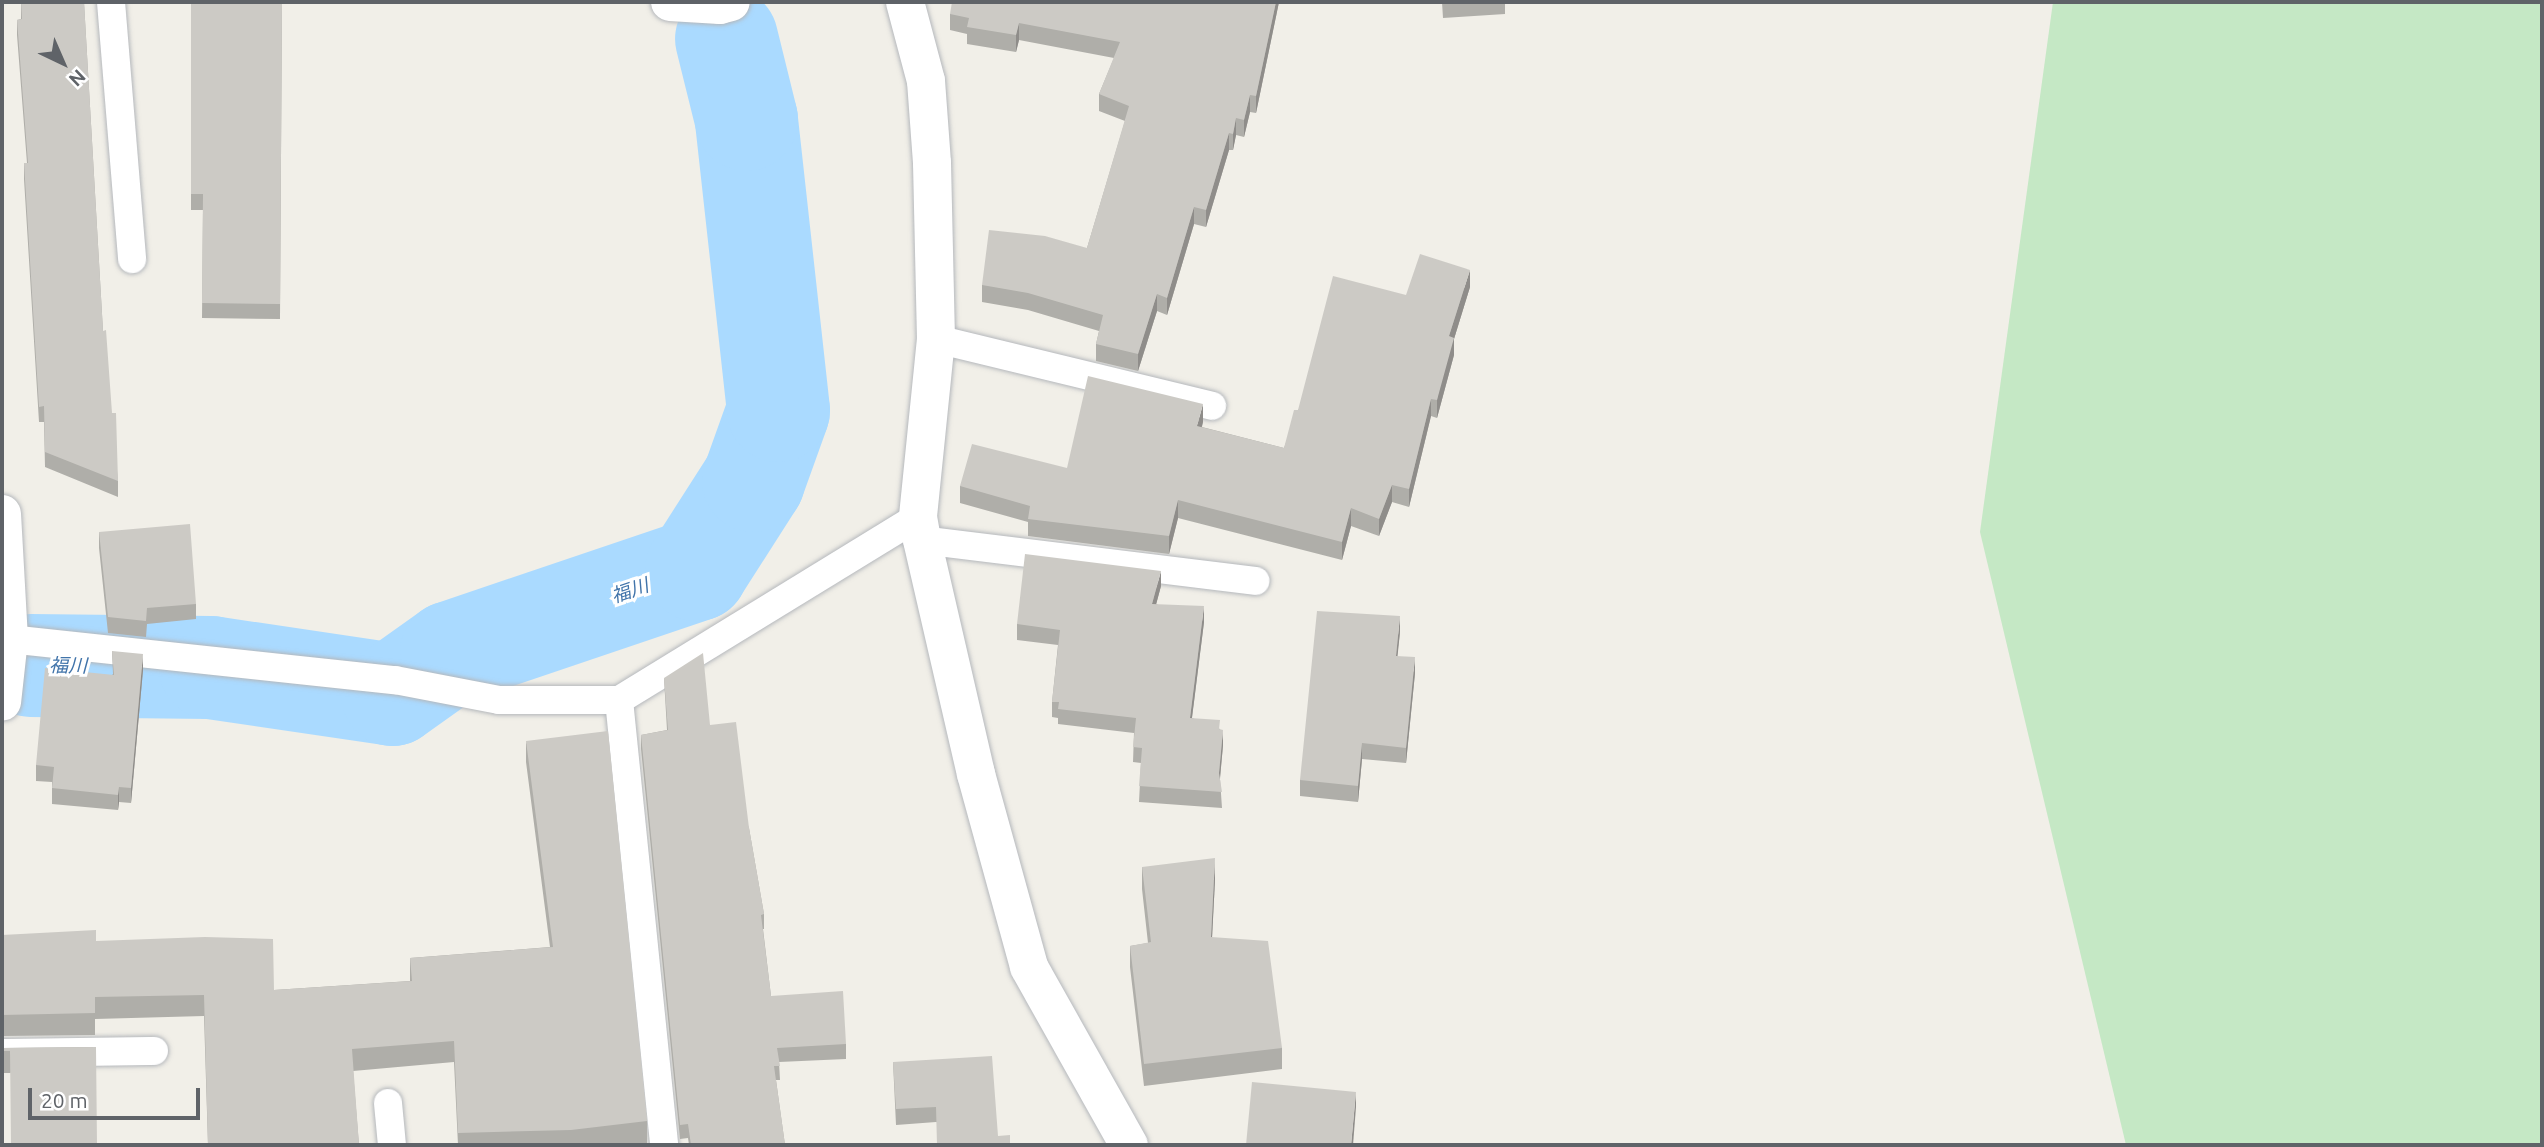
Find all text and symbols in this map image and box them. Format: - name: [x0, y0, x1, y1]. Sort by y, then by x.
- north arrow: [28, 28, 98, 98]
- text: N: [65, 65, 90, 91]
- water label: 福川: [608, 574, 652, 608]
- water label: 福川: [49, 654, 87, 678]
- scale bar: [32, 1074, 203, 1118]
- text: 20 m: [41, 1088, 88, 1112]

